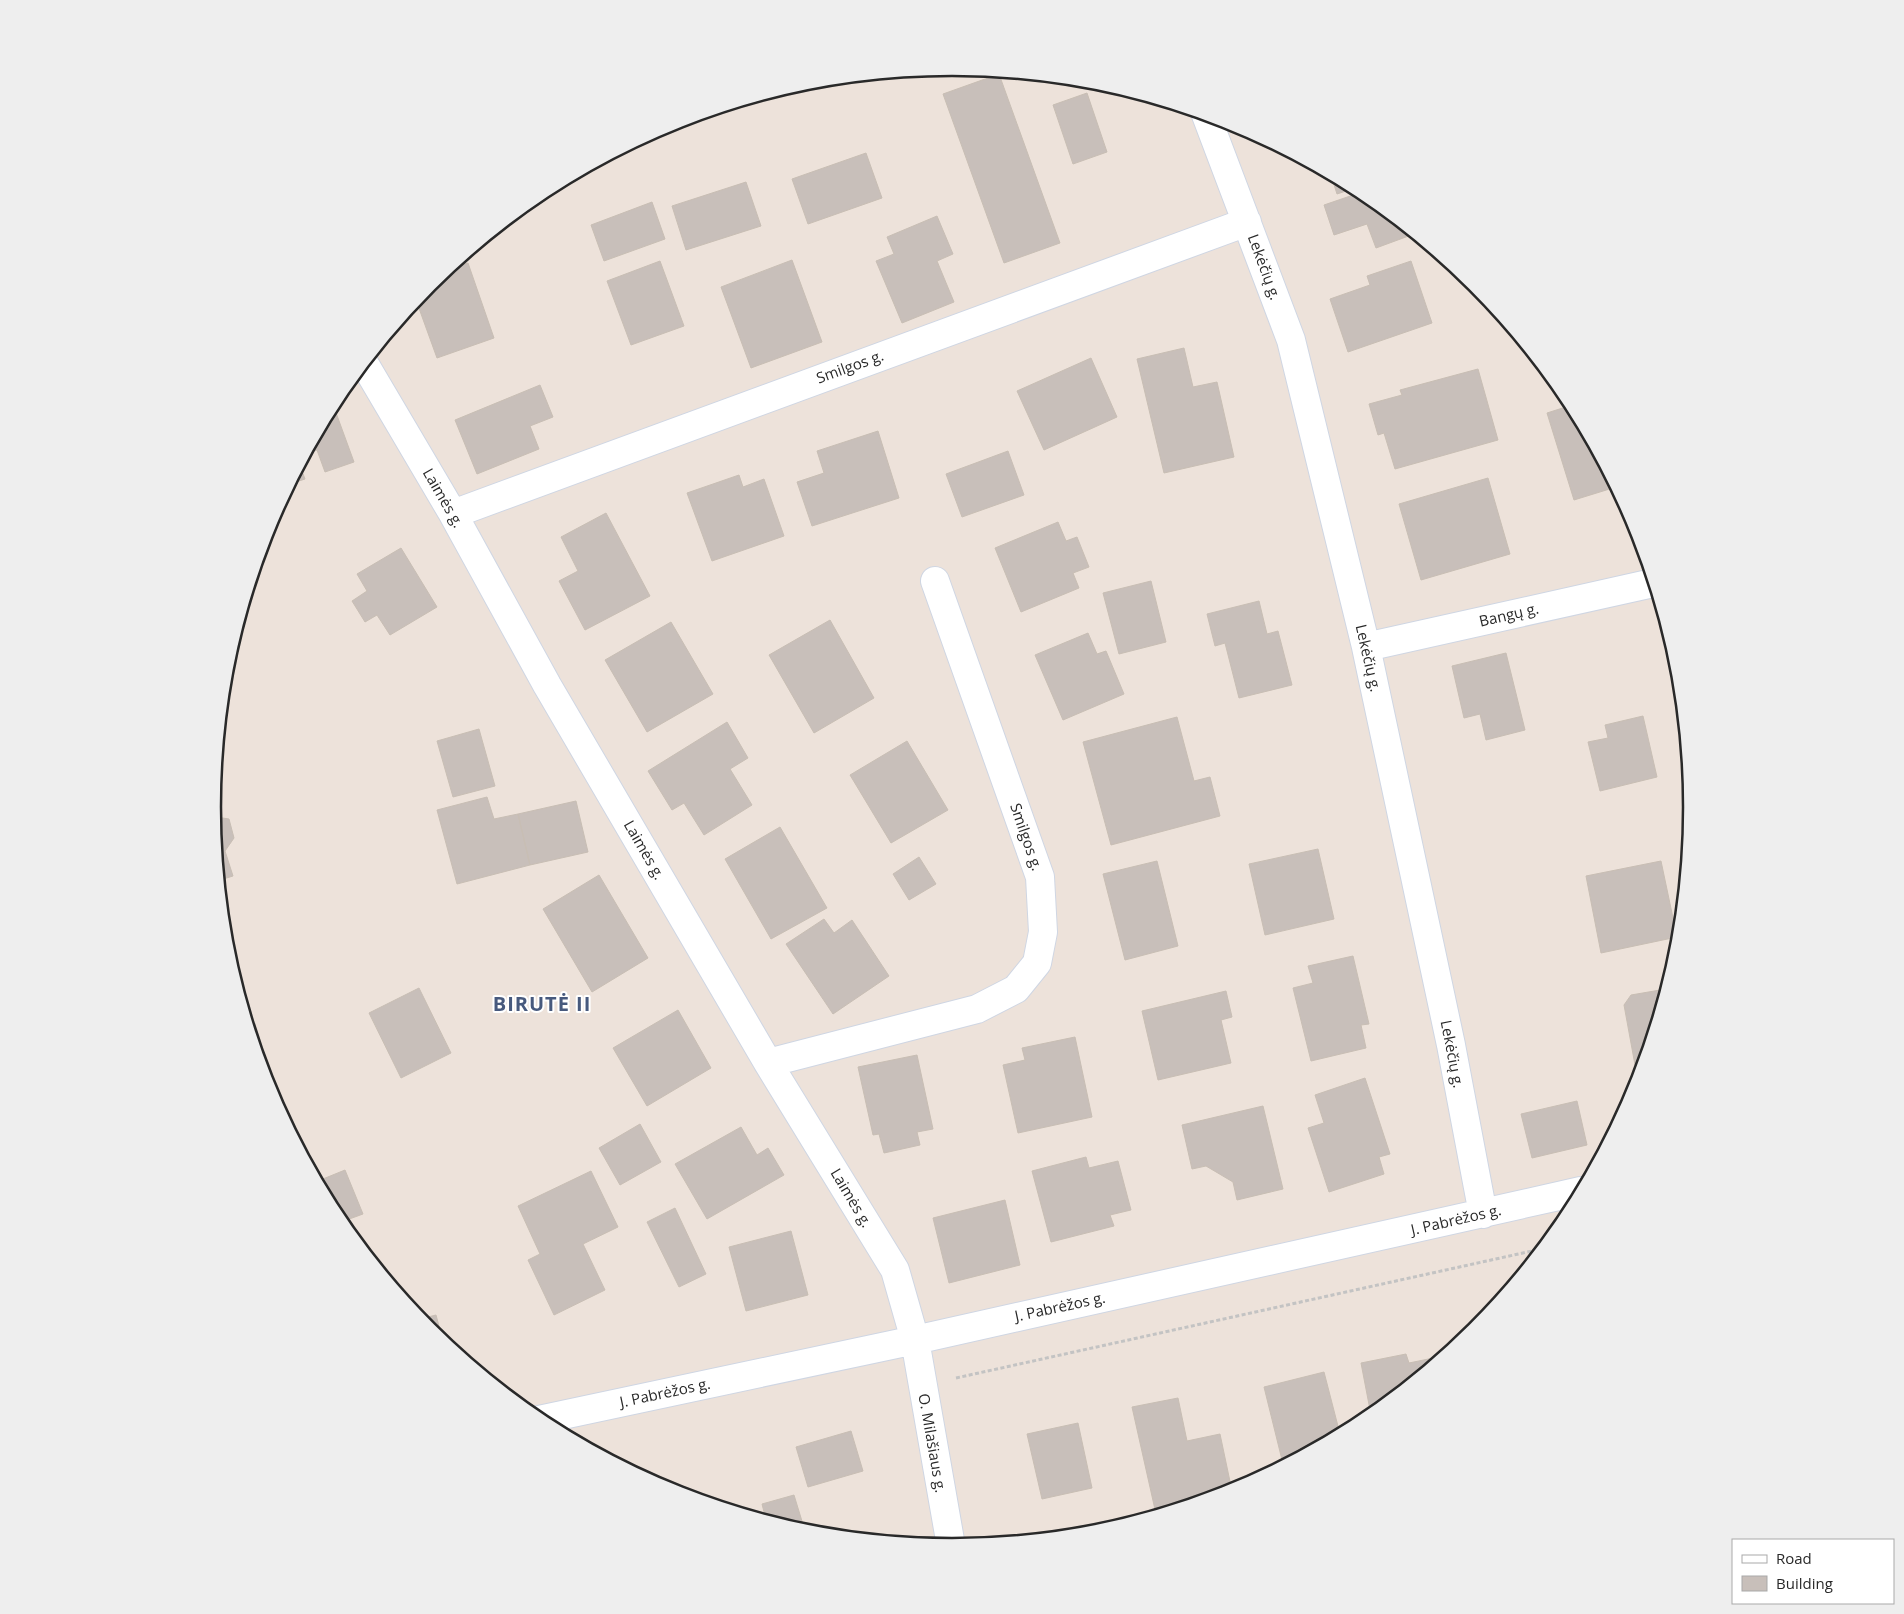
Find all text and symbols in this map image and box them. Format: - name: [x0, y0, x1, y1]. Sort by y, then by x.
- street label: Lekėčių g.: [1244, 231, 1286, 302]
- street label: Smilgos g.: [813, 345, 886, 387]
- street label: Laimės g.: [419, 464, 469, 531]
- street label: Bangų g.: [1477, 597, 1541, 631]
- street label: Lekėčių g.: [1352, 622, 1386, 694]
- street label: Smilgos g.: [1006, 800, 1048, 873]
- street label: Laimės g.: [620, 816, 670, 883]
- district label: BIRUTĖ II: [493, 990, 591, 1017]
- street label: Lekėčių g.: [1437, 1018, 1469, 1089]
- street label: Laimės g.: [826, 1164, 877, 1231]
- street label: J. Pabrėžos g.: [1407, 1199, 1503, 1240]
- street label: J. Pabrėžos g.: [1011, 1287, 1107, 1326]
- street label: J. Pabrėžos g.: [616, 1373, 712, 1412]
- street label: O. Milašiaus g.: [914, 1392, 952, 1494]
- legend: [1732, 1539, 1894, 1604]
- text: Road: [1776, 1548, 1812, 1568]
- text: Building: [1776, 1573, 1833, 1593]

